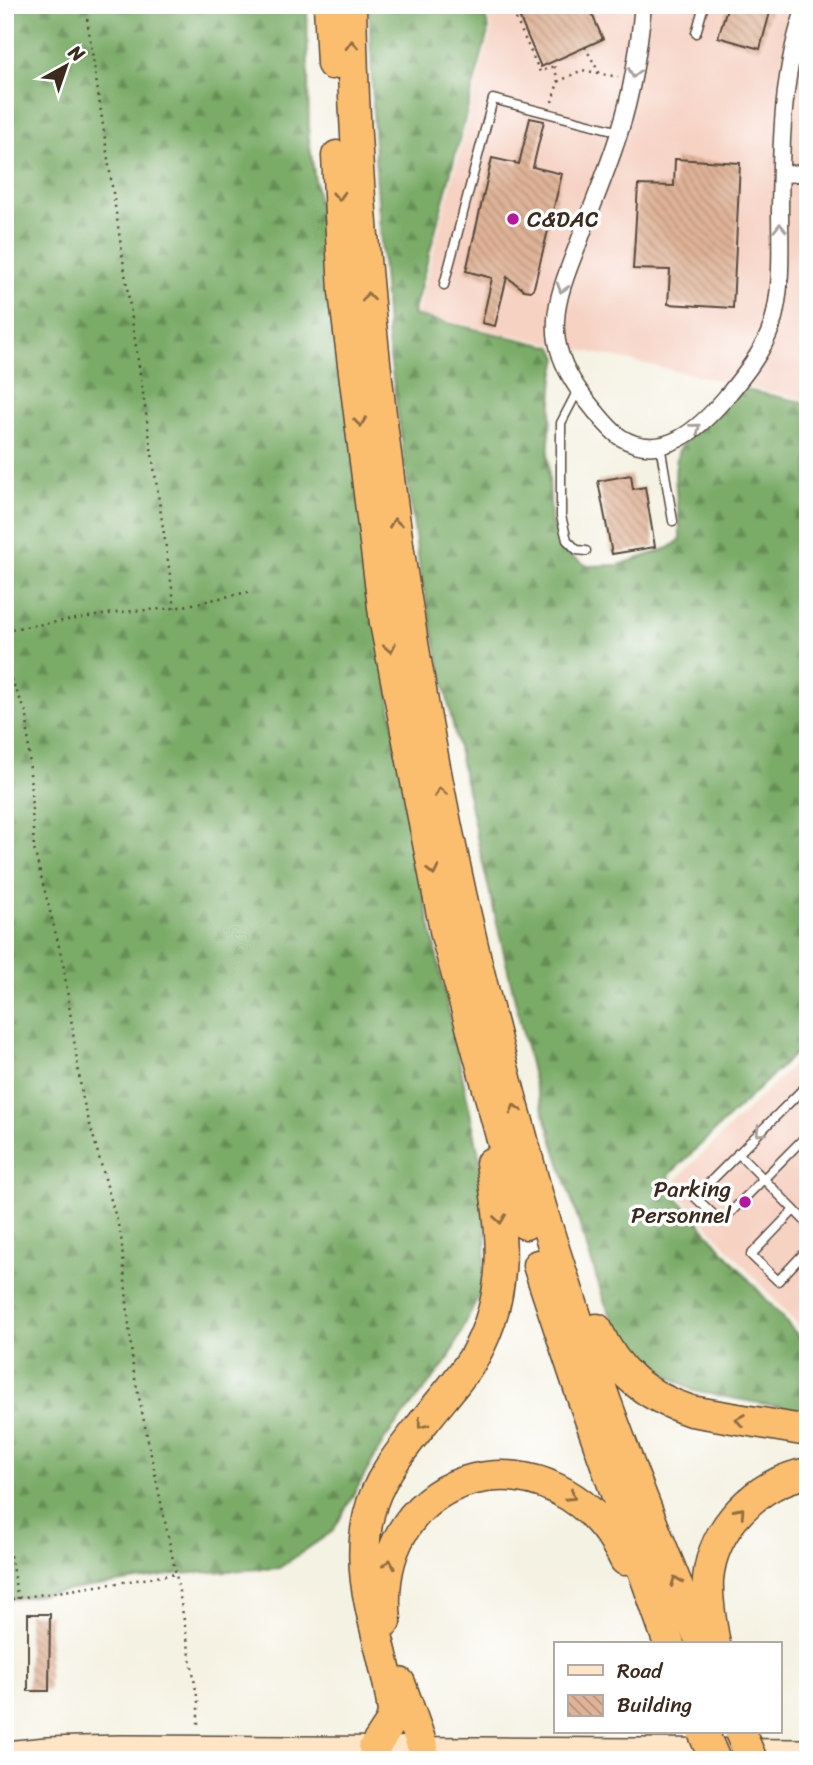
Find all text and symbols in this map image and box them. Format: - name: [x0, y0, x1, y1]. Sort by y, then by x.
- north arrow: [32, 32, 102, 102]
- text: N: [60, 36, 93, 71]
- one-way arrow: [344, 40, 359, 51]
- one-way arrow: [627, 67, 642, 79]
- one-way arrow: [331, 191, 346, 202]
- place label: C&DAC: [527, 199, 599, 240]
- marker: C&DAC: [505, 211, 521, 227]
- one-way arrow: [772, 222, 788, 233]
- one-way arrow: [556, 282, 571, 294]
- one-way arrow: [360, 291, 375, 303]
- one-way arrow: [352, 416, 367, 428]
- one-way arrow: [688, 424, 700, 437]
- one-way arrow: [387, 517, 402, 529]
- one-way arrow: [381, 642, 396, 654]
- one-way arrow: [433, 786, 448, 798]
- one-way arrow: [425, 865, 440, 877]
- one-way arrow: [508, 1103, 523, 1115]
- one-way arrow: [755, 1124, 768, 1137]
- place label: Parking Personnel: [631, 1169, 731, 1236]
- marker: Parking Personnel: [737, 1194, 753, 1210]
- one-way arrow: [492, 1213, 507, 1225]
- one-way arrow: [735, 1413, 746, 1428]
- one-way arrow: [417, 1417, 430, 1429]
- one-way arrow: [563, 1488, 576, 1501]
- one-way arrow: [732, 1507, 744, 1520]
- one-way arrow: [381, 1558, 396, 1570]
- one-way arrow: [670, 1576, 684, 1588]
- legend: [554, 1642, 782, 1734]
- text: Road: [617, 1652, 664, 1690]
- text: Building: [617, 1686, 693, 1724]

